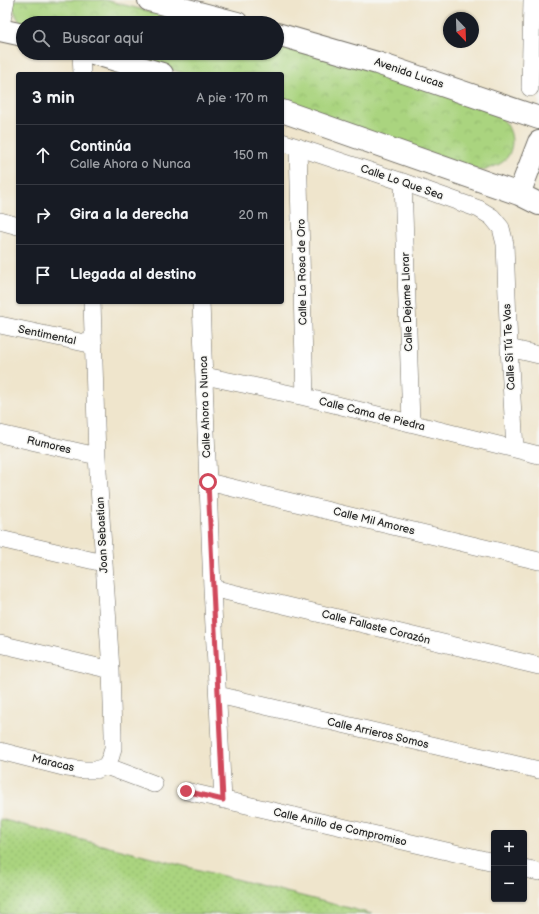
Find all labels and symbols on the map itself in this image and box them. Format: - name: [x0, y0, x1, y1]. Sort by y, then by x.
- north arrow: [443, 12, 479, 48]
- street label: Avenida Lucas: [373, 55, 446, 91]
- street label: Calle Lo Que Sea: [359, 162, 445, 202]
- street label: Calle La Rosa de Oro: [295, 219, 309, 325]
- street label: Calle Dejame Llorar: [399, 251, 415, 352]
- street label: Calle Si Tú Te Vas: [500, 303, 518, 391]
- street label: Sentimental: [17, 323, 77, 347]
- street label: Calle Ahora o Nunca: [197, 356, 213, 458]
- street label: Calle Cama de Piedra: [318, 395, 426, 433]
- street label: Rumores: [26, 434, 73, 457]
- route start: [199, 473, 217, 491]
- street label: Joan Sebastian: [94, 497, 110, 573]
- street label: Calle Mil Amores: [332, 505, 417, 538]
- street label: Calle Fallaste Corazón: [320, 607, 432, 647]
- street label: Calle Arrieros Somos: [326, 715, 431, 751]
- street label: Maracas: [30, 752, 76, 774]
- route end: [177, 782, 195, 800]
- street label: Calle Anillo de Compromiso: [272, 805, 408, 849]

